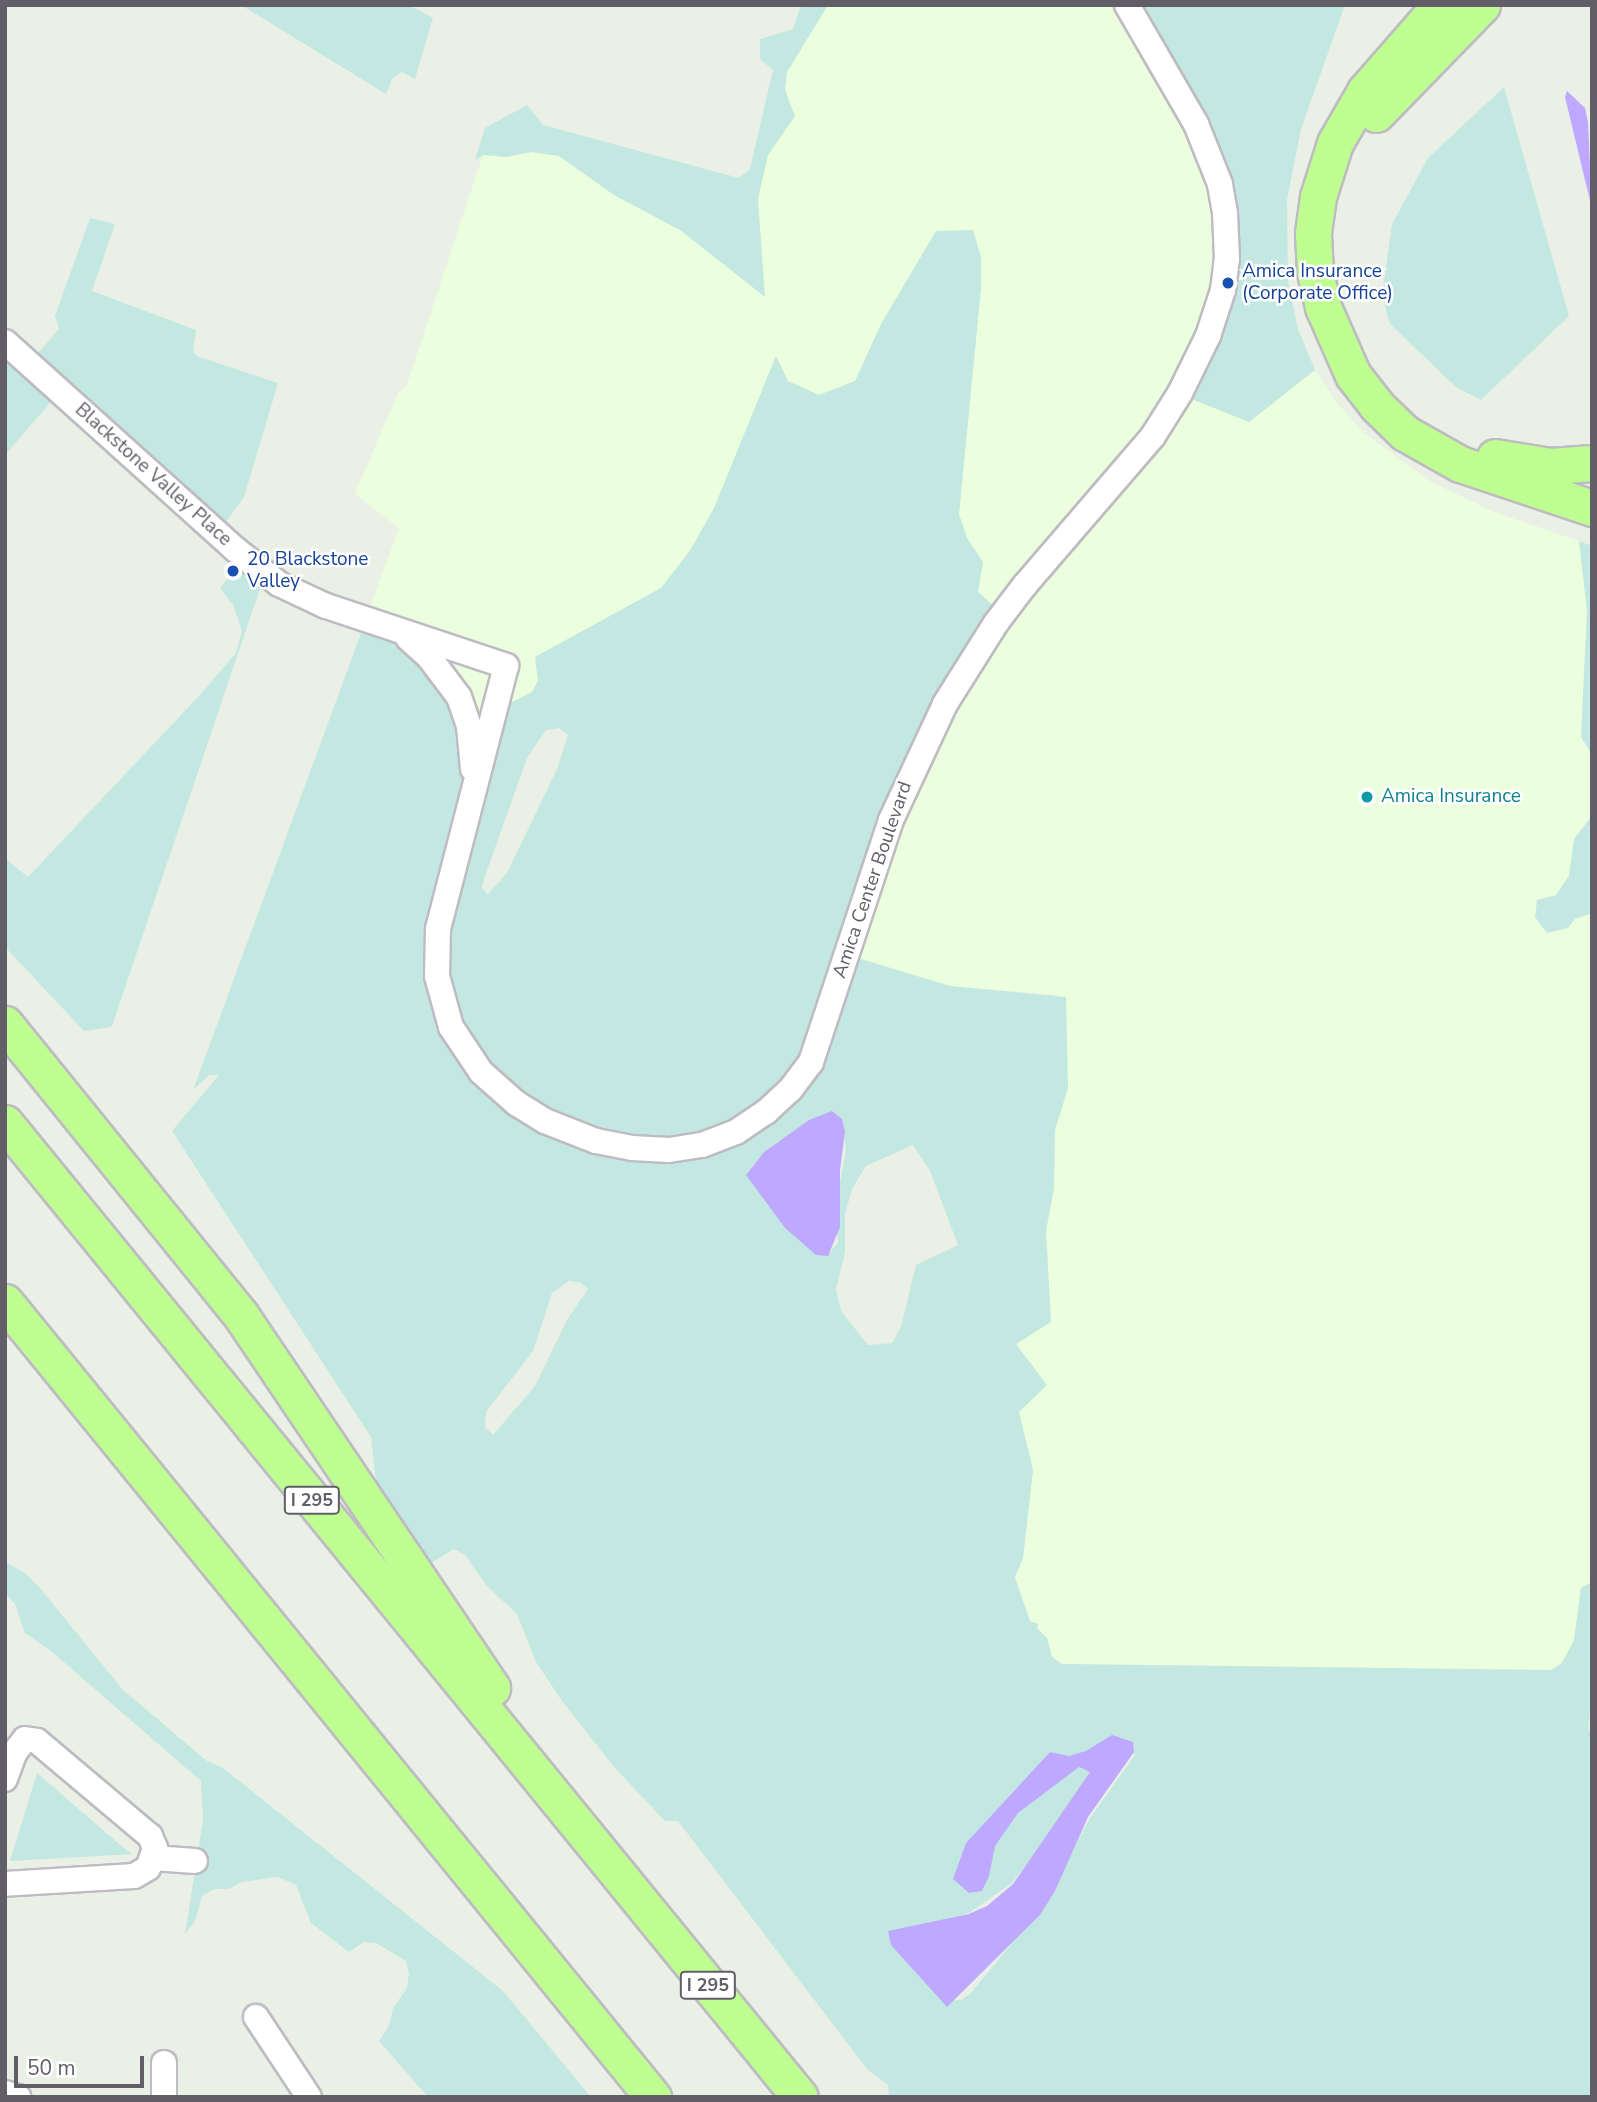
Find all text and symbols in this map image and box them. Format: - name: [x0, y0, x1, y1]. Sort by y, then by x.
- place label: Amica Insurance (Corporate Office): [1242, 261, 1393, 305]
- marker: Amica Insurance (Corporate Office): [1220, 275, 1236, 291]
- street label: Blackstone Valley Place: [70, 399, 236, 551]
- place label: 20 Blackstone Valley: [247, 549, 368, 593]
- marker: 20 Blackstone Valley: [225, 563, 241, 579]
- street label: Amica Center Boulevard: [829, 779, 917, 981]
- place label: Amica Insurance: [1381, 786, 1521, 808]
- marker: Amica Insurance: [1359, 789, 1375, 805]
- road number: I 295: [282, 1485, 342, 1514]
- road number: I 295: [678, 1970, 738, 1999]
- scale bar: [18, 2042, 147, 2086]
- text: 50 m: [27, 2054, 76, 2082]

